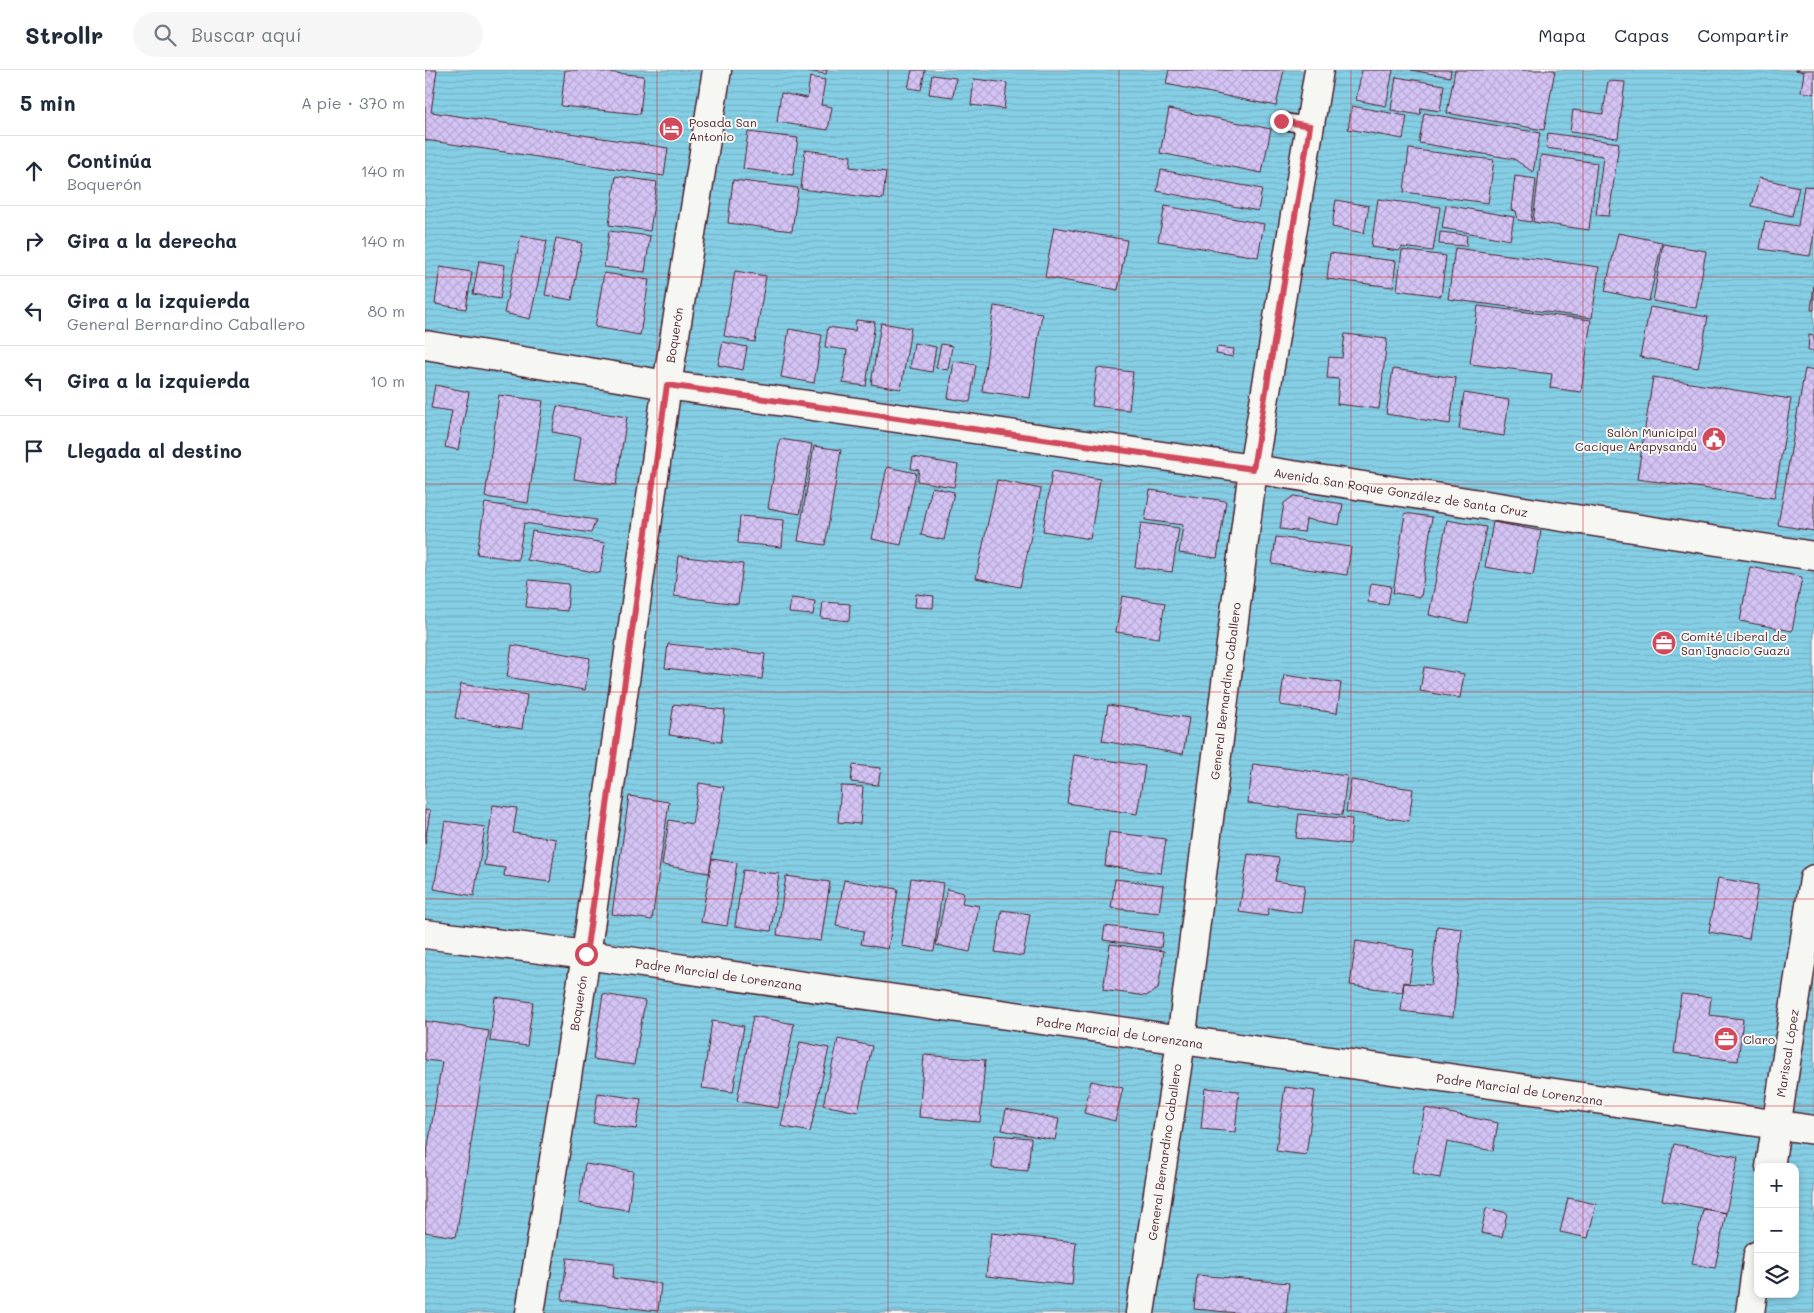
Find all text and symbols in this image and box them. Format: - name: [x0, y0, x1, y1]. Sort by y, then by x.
- search box: [133, 12, 483, 57]
- text: Strollr: [25, 19, 103, 50]
- icon: search: [151, 21, 179, 49]
- text: Buscar aquí: [191, 22, 302, 47]
- text: Mapa: [1538, 23, 1586, 47]
- text: Capas: [1614, 23, 1669, 47]
- text: Compartir: [1697, 23, 1789, 47]
- text: 5 min: [20, 89, 76, 116]
- text: A pie · 370 m: [301, 92, 405, 113]
- route end: [1270, 110, 1293, 133]
- place label: Posada San Antonio: [689, 114, 757, 144]
- hotel icon: Posada San Antonio: [658, 116, 684, 142]
- text: Continúa: [67, 148, 152, 173]
- icon: ahead: [20, 157, 48, 185]
- text: 140 m: [361, 160, 405, 181]
- text: Boquerón: [67, 173, 142, 194]
- icon: right: [20, 227, 48, 255]
- text: Gira a la derecha: [67, 228, 237, 253]
- text: 140 m: [361, 230, 405, 251]
- text: Gira a la izquierda: [67, 288, 250, 313]
- icon: left: [20, 297, 48, 325]
- text: 80 m: [368, 300, 405, 321]
- street label: Boquerón: [662, 306, 686, 364]
- text: General Bernardino Caballero: [67, 313, 305, 334]
- icon: left: [20, 367, 48, 395]
- text: Gira a la izquierda: [67, 368, 250, 393]
- text: 10 m: [370, 370, 405, 391]
- place label: Salón Municipal Cacique Arapysandú: [1575, 424, 1697, 454]
- public building icon: Salón Municipal Cacique Arapysandú: [1701, 426, 1727, 452]
- icon: arrive: [20, 437, 48, 465]
- text: Llegada al destino: [67, 438, 242, 463]
- street label: Avenida San Roque González de Santa Cruz: [1273, 464, 1530, 520]
- street label: General Bernardino Caballero: [1206, 601, 1244, 781]
- place label: Comité Liberal de San Ignacio Guazú: [1681, 628, 1790, 658]
- office icon: Comité Liberal de San Ignacio Guazú: [1651, 630, 1677, 656]
- route start: [575, 943, 598, 966]
- street label: Padre Marcial de Lorenzana: [634, 954, 804, 994]
- street label: Boquerón: [566, 974, 590, 1032]
- street label: Mariscal López: [1772, 1008, 1802, 1098]
- street label: Padre Marcial de Lorenzana: [1035, 1012, 1205, 1052]
- office icon: Claro: [1713, 1026, 1739, 1052]
- place label: Claro: [1743, 1031, 1775, 1047]
- street label: General Bernardino Caballero: [1144, 1063, 1184, 1241]
- street label: Padre Marcial de Lorenzana: [1435, 1069, 1605, 1109]
- map controls: [1754, 1163, 1799, 1298]
- button: +: [1754, 1163, 1799, 1208]
- button: −: [1754, 1208, 1799, 1253]
- button: layers: [1754, 1253, 1799, 1298]

